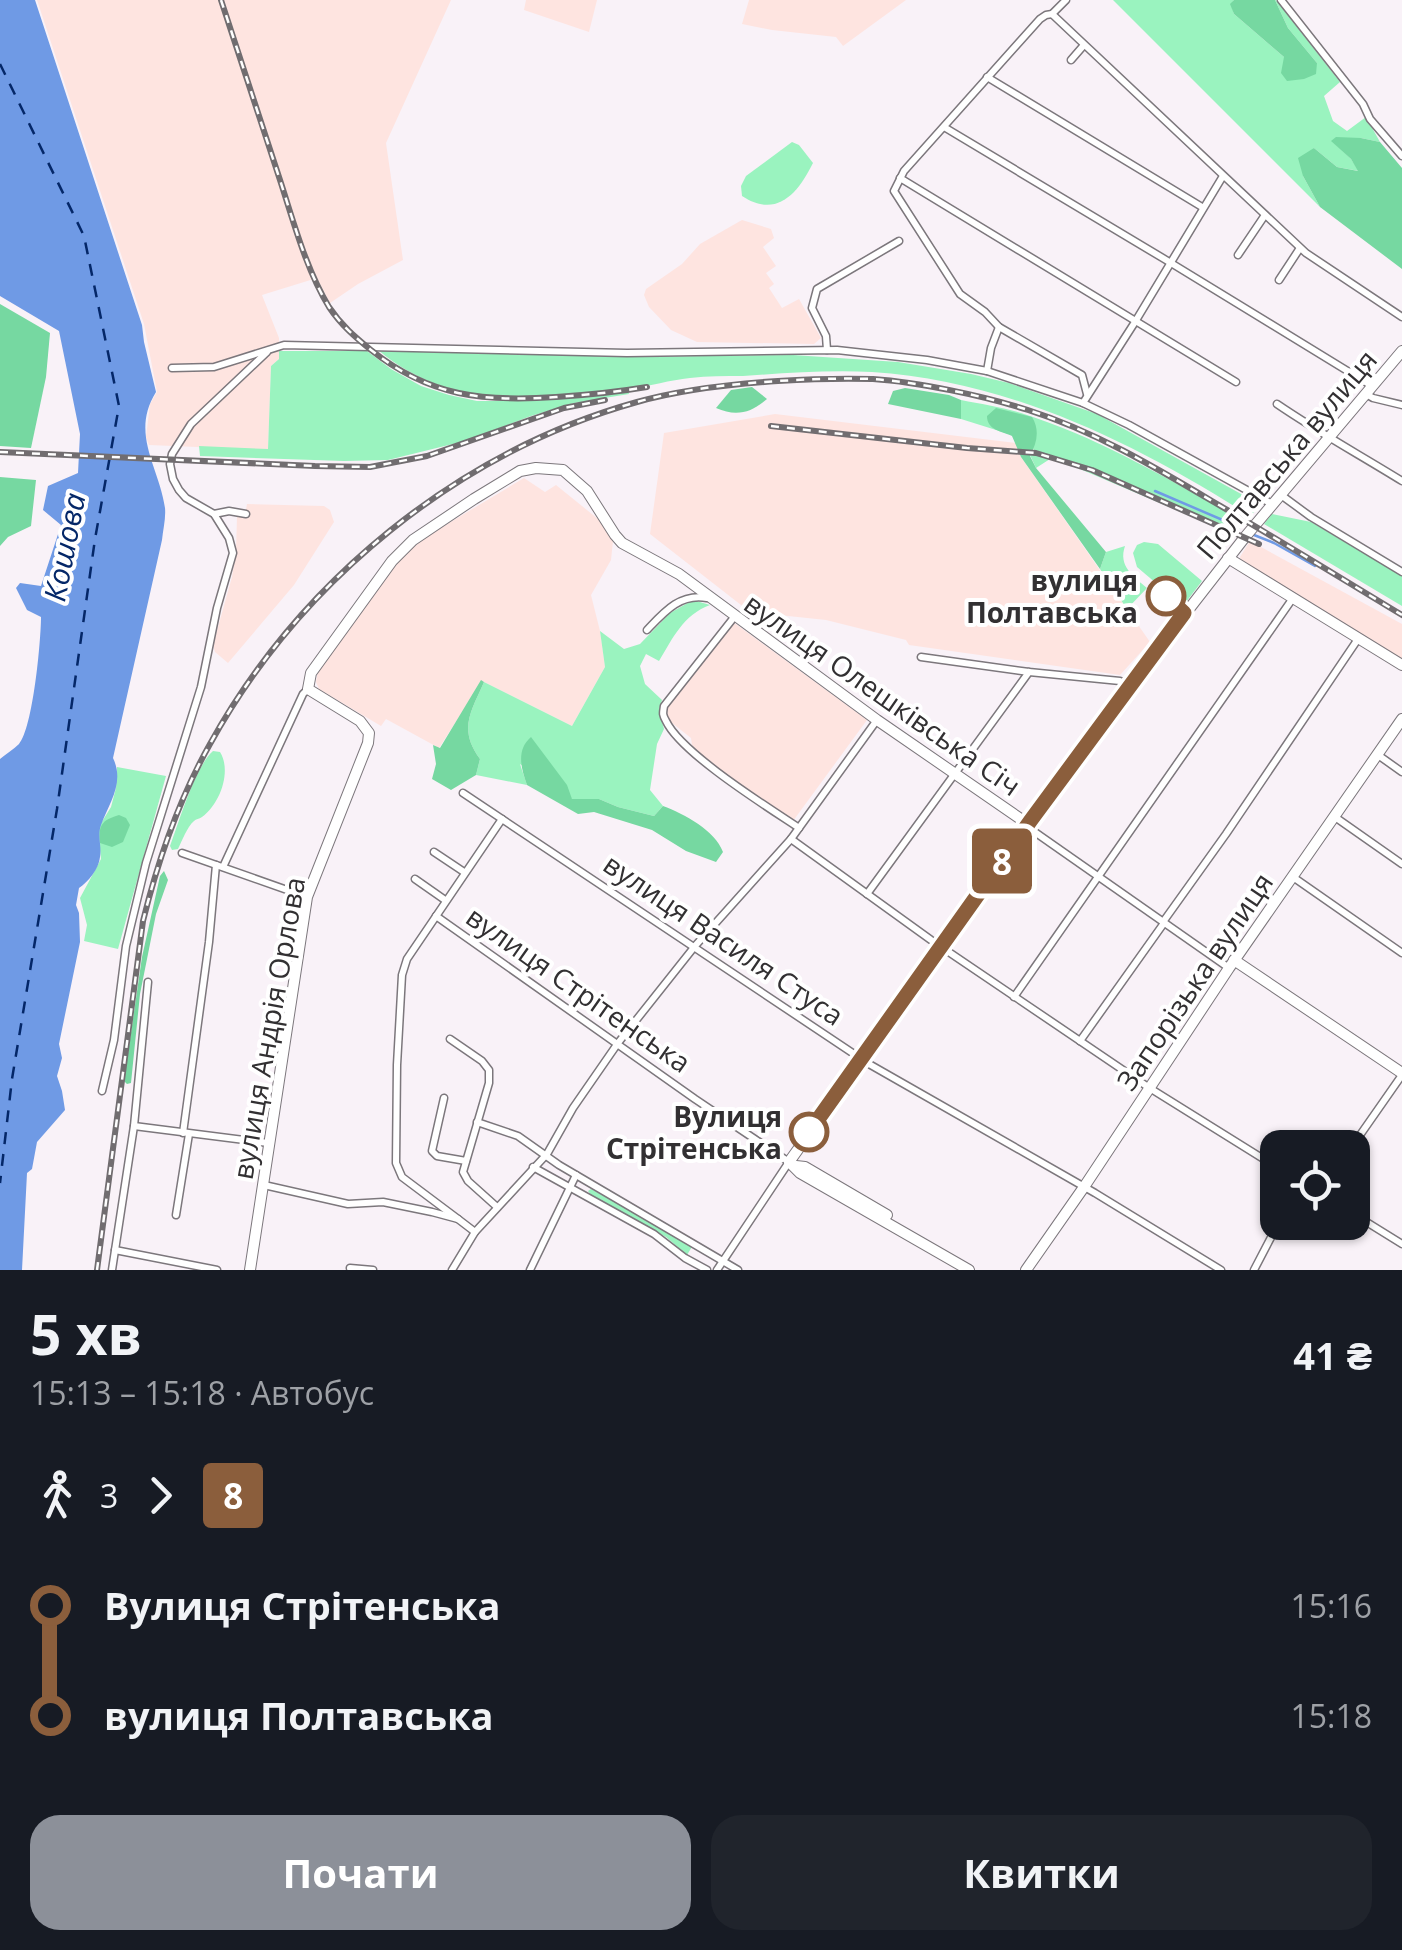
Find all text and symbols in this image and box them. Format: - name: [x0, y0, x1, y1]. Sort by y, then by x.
- street label: Полтавська вулиця: [1187, 341, 1385, 567]
- water label: Кошова: [33, 489, 95, 605]
- place label: вулиця Полтавська: [966, 561, 1138, 631]
- marker: вулиця Полтавська: [1147, 577, 1185, 615]
- street label: вулиця Олешківська Січ: [737, 584, 1029, 804]
- line badge: 8: [970, 828, 1034, 894]
- text: 8: [992, 838, 1012, 885]
- street label: вулиця Василя Стуса: [597, 844, 851, 1034]
- street label: Запорізька вулиця: [1107, 865, 1281, 1097]
- street label: вулиця Андрія Орлова: [223, 874, 313, 1182]
- street label: вулиця Стрітенська: [459, 897, 699, 1081]
- place label: Вулиця Стрітенська: [606, 1097, 782, 1167]
- marker: Вулиця Стрітенська: [790, 1113, 828, 1151]
- map controls: [1260, 1130, 1370, 1240]
- button: locate: [1260, 1130, 1370, 1240]
- text: 5 хв: [30, 1296, 142, 1371]
- text: 41 ₴: [1293, 1329, 1372, 1381]
- text: 15:13 – 15:18 · Автобус: [30, 1371, 374, 1414]
- icon: walk: [30, 1468, 85, 1523]
- icon: forward: [133, 1468, 188, 1523]
- text: 8: [223, 1472, 243, 1519]
- text: 3: [100, 1474, 118, 1517]
- text: Вулиця Стрітенська: [104, 1579, 500, 1631]
- text: 15:16: [1290, 1584, 1372, 1627]
- text: вулиця Полтавська: [104, 1689, 494, 1741]
- text: 15:18: [1290, 1694, 1372, 1737]
- button: Почати: [30, 1815, 691, 1930]
- button: Квитки: [711, 1815, 1372, 1930]

